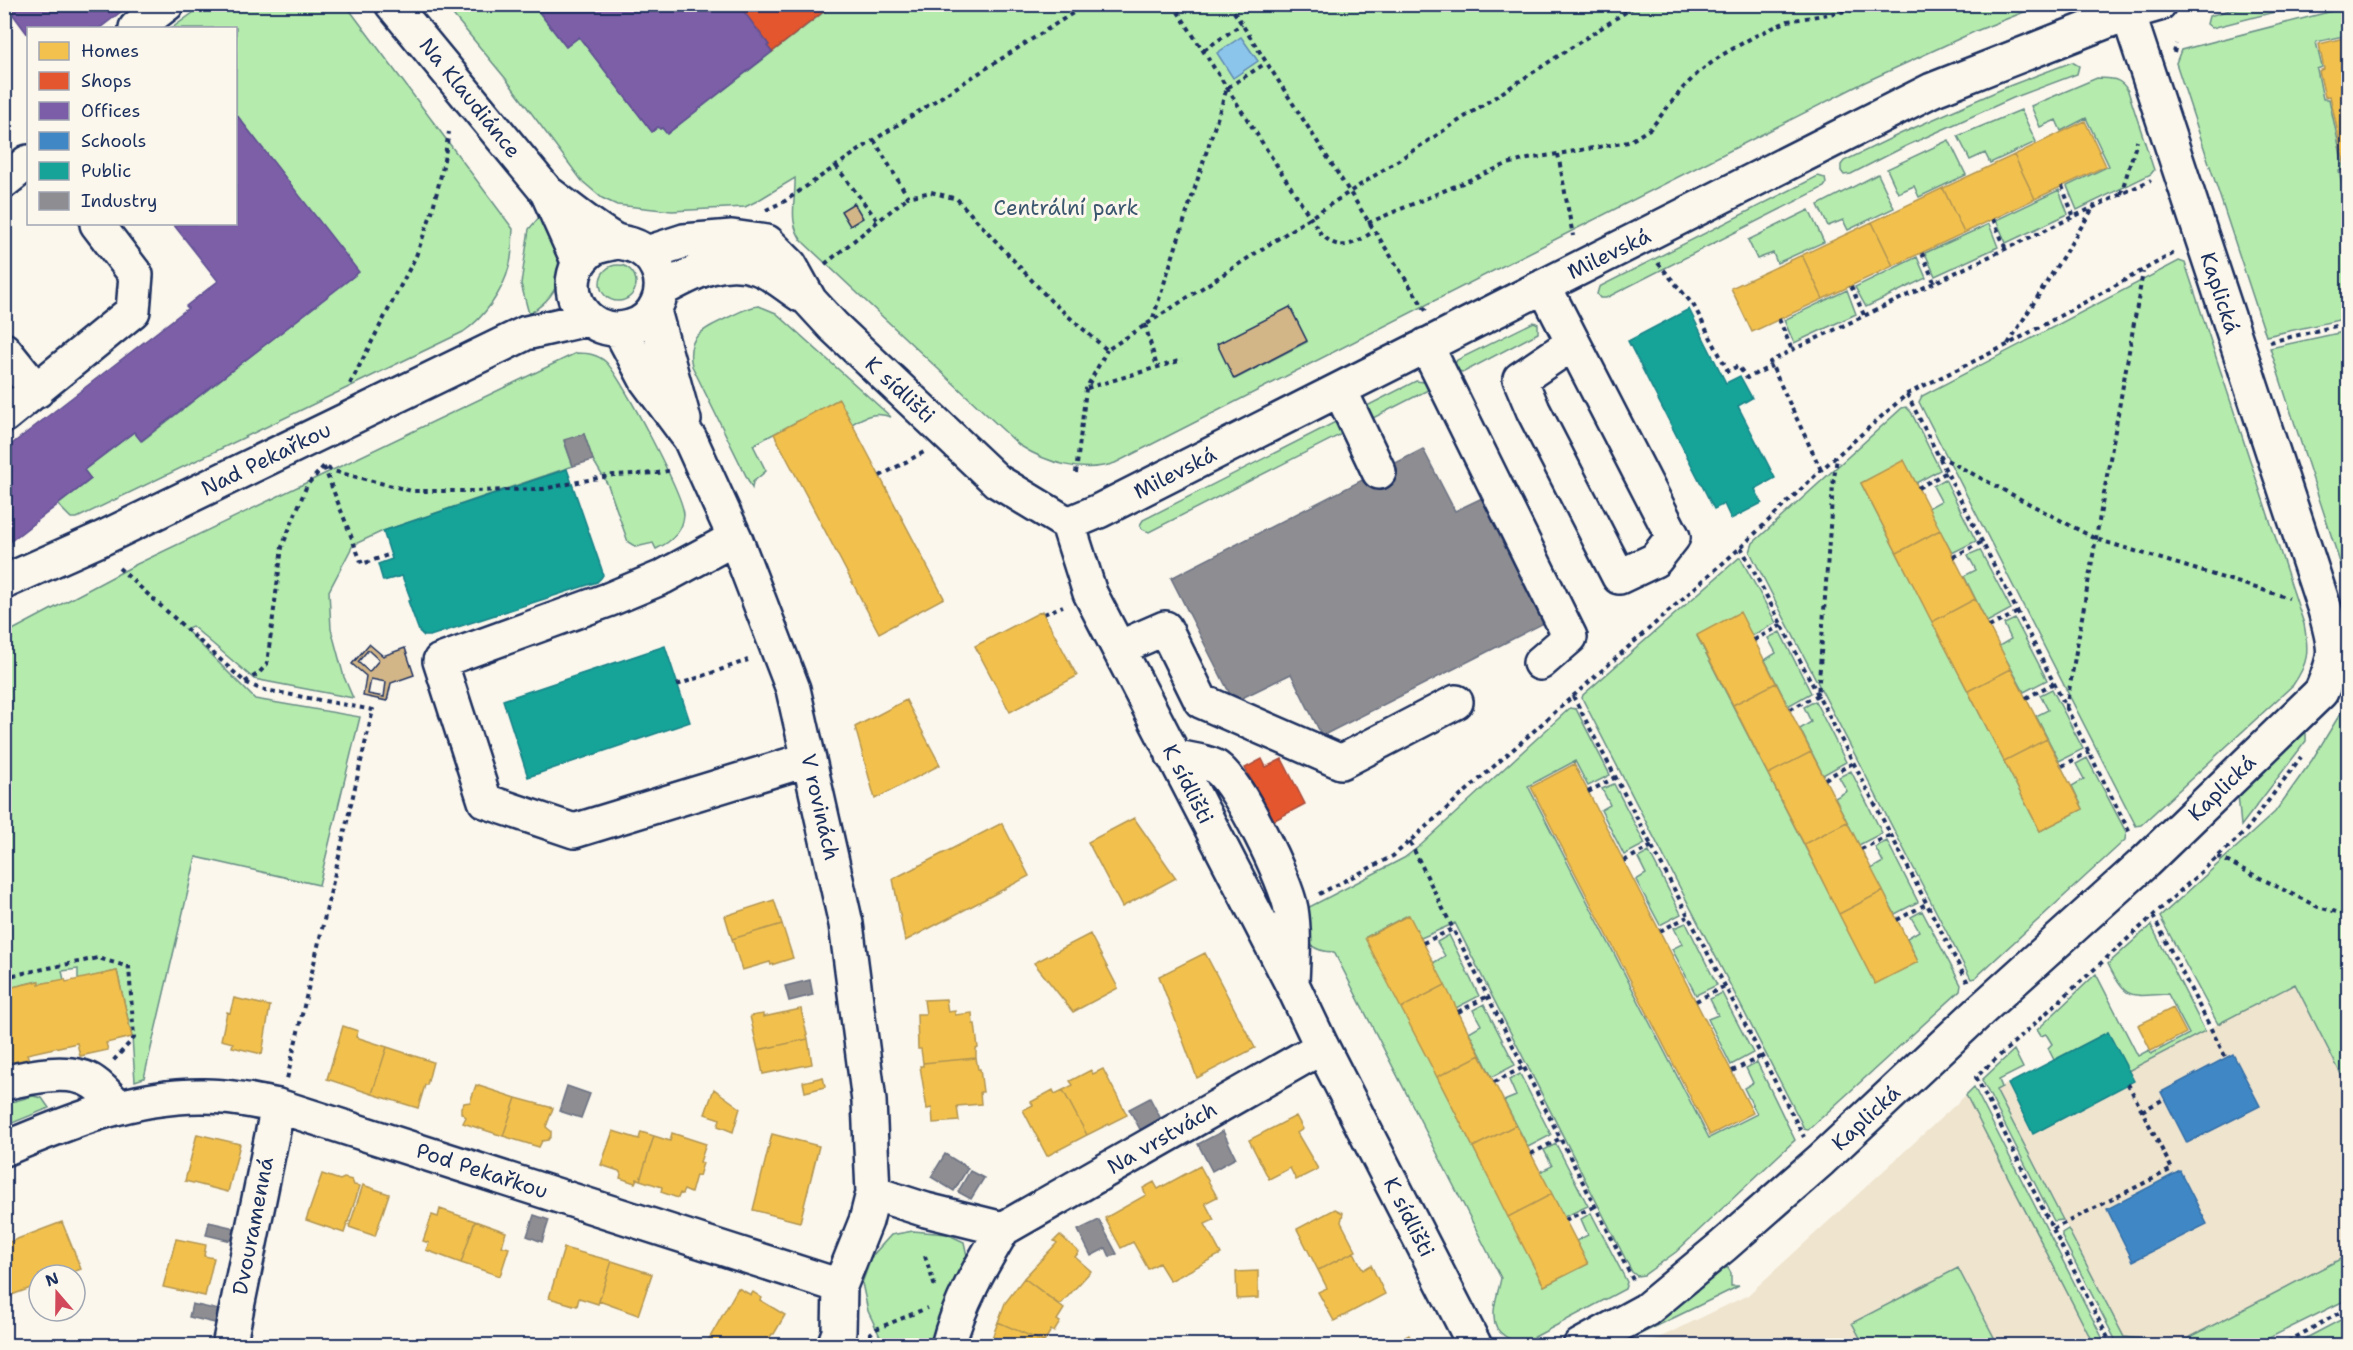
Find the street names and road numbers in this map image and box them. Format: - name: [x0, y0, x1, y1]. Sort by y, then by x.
- street label: Na Klaudiánce: [413, 32, 527, 164]
- street label: Milevská: [1563, 222, 1655, 286]
- street label: Kaplická: [2194, 249, 2246, 337]
- street label: K sídlišti: [859, 350, 941, 430]
- street label: Nad Pekařkou: [196, 415, 336, 503]
- street label: Milevská: [1129, 440, 1221, 506]
- street label: K sídlišti: [1156, 739, 1220, 829]
- street label: Kaplická: [2182, 749, 2262, 827]
- street label: V rovinách: [794, 751, 846, 863]
- street label: Kaplická: [1826, 1079, 1906, 1157]
- street label: Na vrstvách: [1102, 1095, 1222, 1181]
- street label: Pod Pekařkou: [413, 1137, 551, 1205]
- street label: Dvouramenná: [226, 1155, 280, 1297]
- street label: K sídlišti: [1377, 1172, 1441, 1262]

